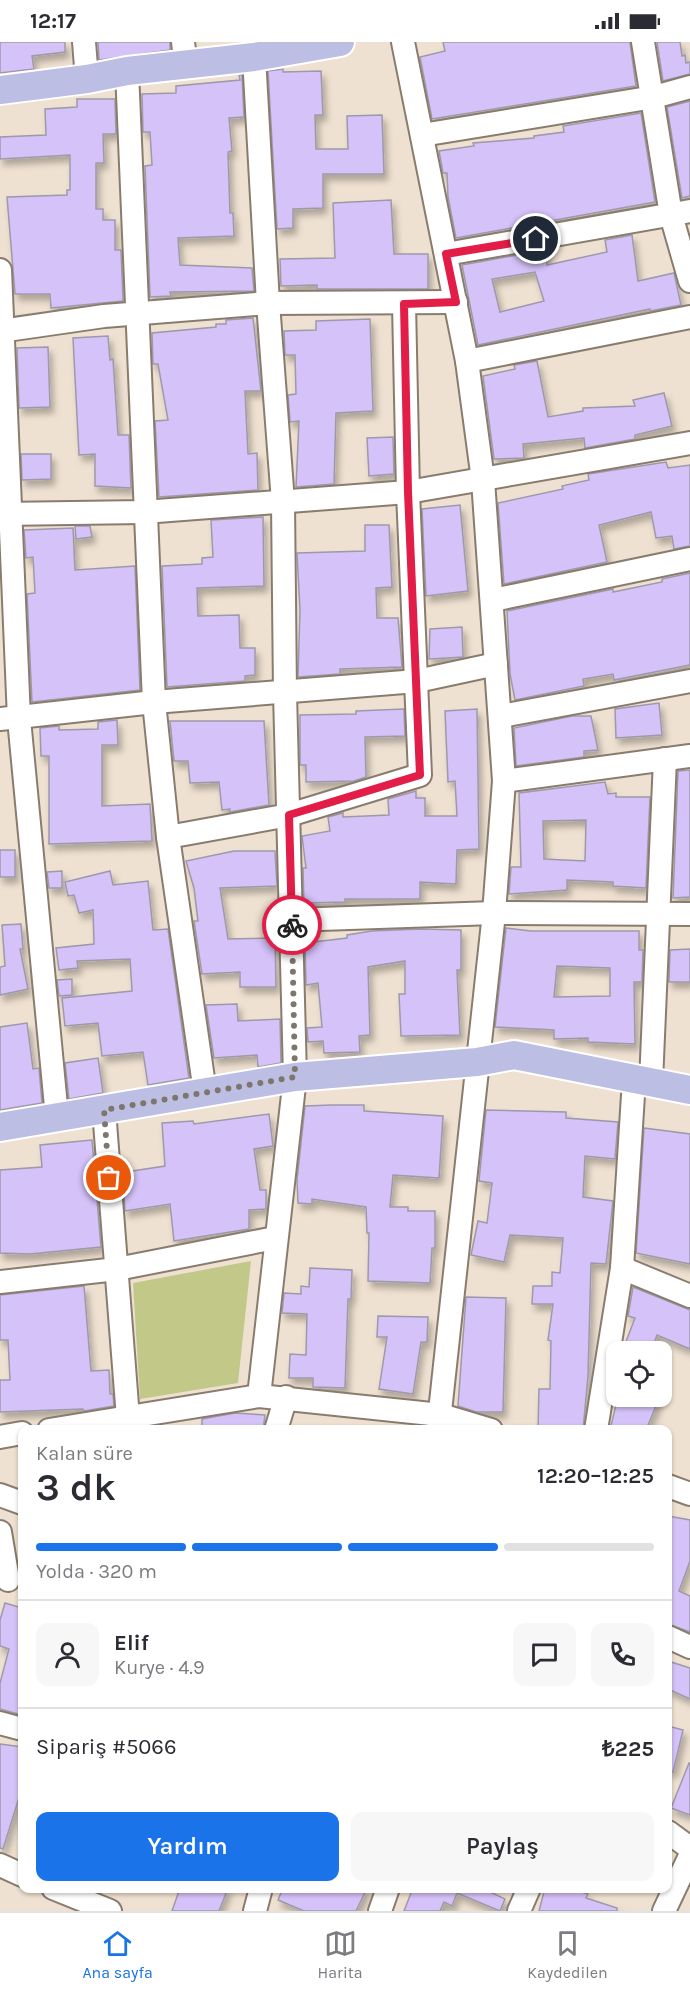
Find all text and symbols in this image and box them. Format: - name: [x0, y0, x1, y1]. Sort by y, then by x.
- text: 12:17: [30, 8, 76, 34]
- pin: [510, 213, 561, 264]
- icon: home: [519, 222, 552, 255]
- courier: [262, 895, 322, 955]
- icon: bike: [276, 909, 309, 942]
- pin: [83, 1152, 134, 1203]
- icon: bag: [92, 1161, 125, 1194]
- map controls: [606, 1341, 672, 1407]
- button: locate: [606, 1341, 672, 1407]
- text: Kalan süre: [36, 1442, 133, 1465]
- text: 12:20–12:25: [537, 1463, 654, 1489]
- text: 3 dk: [36, 1464, 116, 1510]
- text: Yolda · 320 m: [36, 1560, 157, 1583]
- button: person: [36, 1623, 99, 1686]
- button: chat: [513, 1623, 576, 1686]
- button: phone: [591, 1623, 654, 1686]
- text: Elif: [114, 1630, 149, 1656]
- text: Kurye · 4.9: [114, 1656, 204, 1679]
- text: Sipariş #5066: [36, 1734, 177, 1760]
- text: ₺225: [602, 1736, 654, 1762]
- button: Yardım: [36, 1812, 339, 1881]
- button: Paylaş: [351, 1812, 654, 1881]
- tab: Ana sayfa: [82, 1927, 153, 1982]
- tab: Harita: [318, 1927, 363, 1982]
- tab: Kaydedilen: [527, 1927, 608, 1982]

